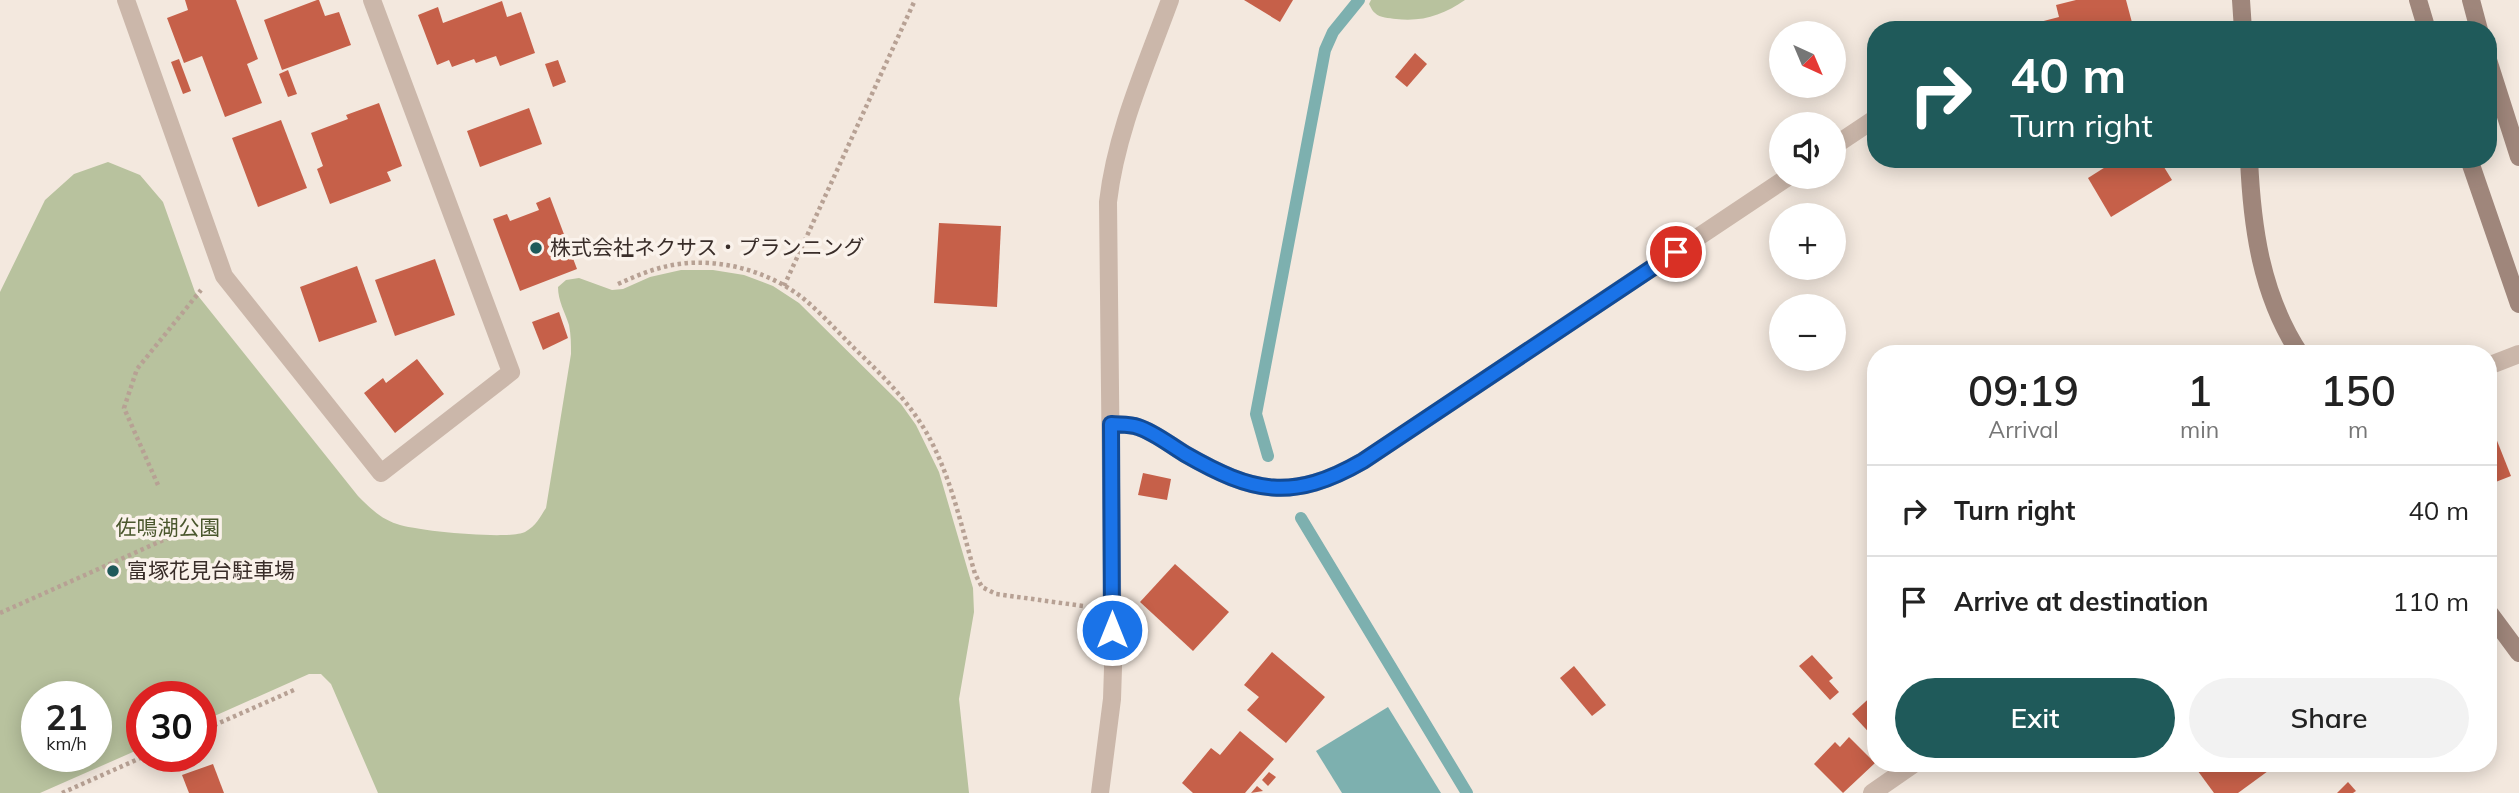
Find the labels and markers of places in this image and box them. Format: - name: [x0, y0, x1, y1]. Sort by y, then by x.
- pin: [1646, 222, 1706, 282]
- place label: 株式会社ネクサス・プランニング: [550, 234, 865, 260]
- marker: 株式会社ネクサス・プランニング: [528, 240, 544, 256]
- place label: 富塚花見台駐車場: [127, 557, 295, 583]
- marker: 富塚花見台駐車場: [105, 563, 121, 579]

